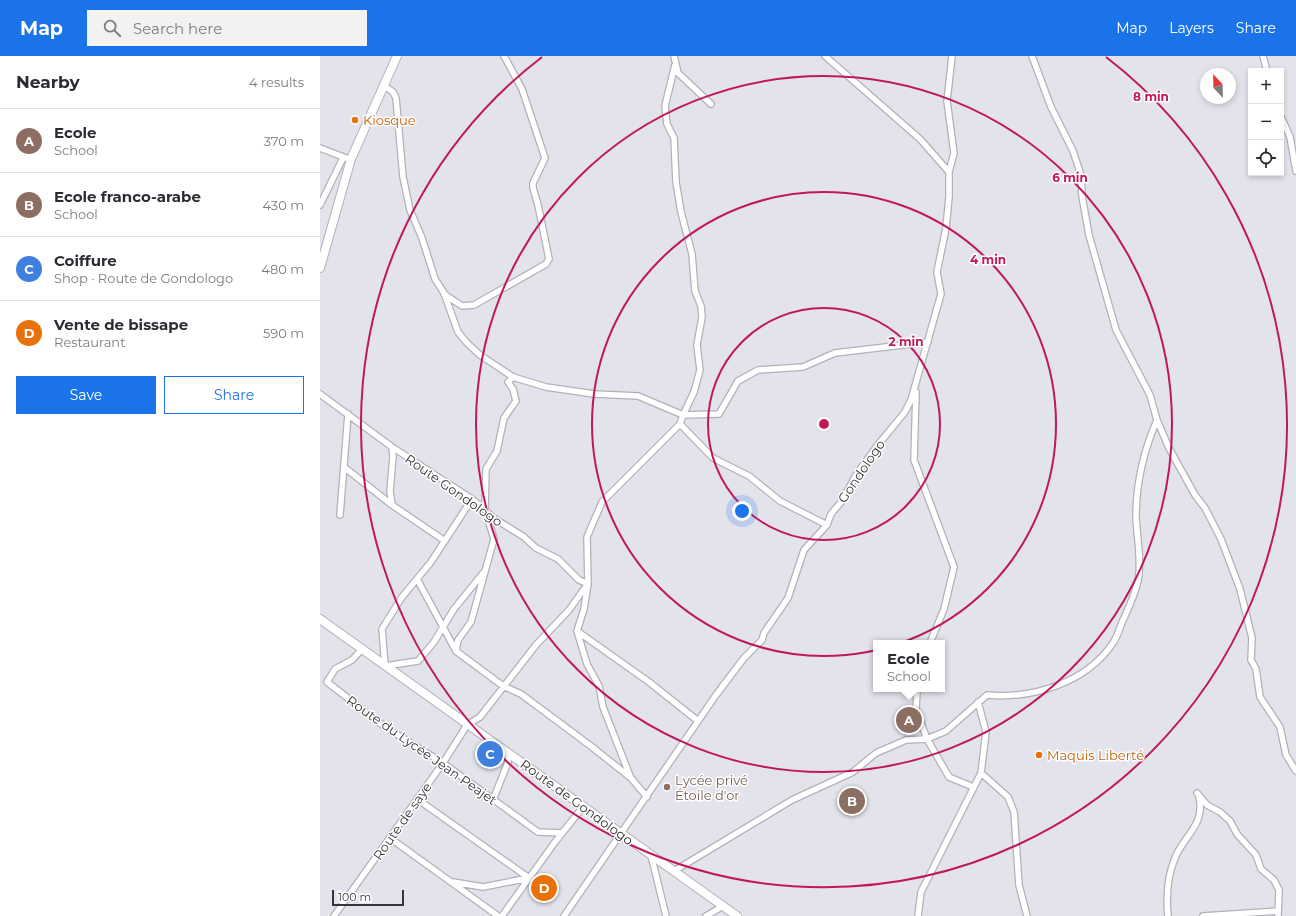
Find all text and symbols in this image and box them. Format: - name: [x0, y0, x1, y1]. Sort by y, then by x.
- search box: [87, 10, 367, 46]
- text: Map: [20, 17, 63, 40]
- icon: search: [101, 17, 123, 39]
- text: Search here: [133, 19, 222, 38]
- text: Map: [1116, 19, 1147, 37]
- text: Layers: [1169, 19, 1214, 37]
- text: Share: [1236, 19, 1276, 37]
- north arrow: [1200, 68, 1236, 104]
- map controls: [1248, 68, 1284, 176]
- button: +: [1248, 68, 1284, 104]
- text: Nearby: [16, 72, 80, 92]
- text: 4 results: [249, 74, 304, 90]
- text: 8 min: [1133, 89, 1169, 104]
- button: −: [1248, 104, 1284, 140]
- place label: Kiosque: [363, 112, 416, 128]
- marker: Kiosque: [350, 115, 360, 125]
- text: Ecole: [54, 123, 97, 142]
- text: A: [24, 133, 34, 149]
- text: 370 m: [264, 133, 304, 149]
- button: locate: [1248, 140, 1284, 176]
- text: School: [54, 142, 98, 158]
- text: 6 min: [1052, 170, 1088, 185]
- text: Ecole franco-arabe: [54, 187, 201, 206]
- text: B: [24, 197, 34, 213]
- text: 430 m: [262, 197, 304, 213]
- text: School: [54, 206, 98, 222]
- text: Coiffure: [54, 251, 117, 270]
- text: 4 min: [970, 252, 1006, 267]
- text: C: [24, 261, 34, 277]
- text: 480 m: [261, 261, 304, 277]
- text: Shop · Route de Gondologo: [54, 270, 233, 286]
- text: Vente de bissape: [54, 315, 188, 334]
- text: D: [24, 325, 34, 341]
- text: 590 m: [263, 325, 304, 341]
- text: Restaurant: [54, 334, 125, 350]
- text: 2 min: [889, 334, 923, 349]
- button: Save: [16, 376, 156, 414]
- button: Share: [164, 376, 304, 414]
- centre of rings: [817, 417, 831, 431]
- street label: Gondologo: [834, 436, 888, 506]
- street label: Route Gondologo: [402, 450, 506, 530]
- your location: [732, 501, 752, 521]
- popup: [873, 640, 945, 692]
- text: Ecole: [887, 649, 930, 668]
- text: School: [887, 668, 931, 684]
- street label: Route du Lycée Jean Peajet: [344, 692, 500, 808]
- pin: A: [896, 705, 922, 735]
- pin: C: [477, 739, 503, 769]
- place label: Maquis Liberté: [1047, 747, 1144, 763]
- marker: Maquis Liberté: [1034, 750, 1044, 760]
- street label: Route de Gondologo: [518, 756, 636, 848]
- place label: Lycée privé Étoile d'or: [675, 772, 748, 803]
- street label: Route de saye: [369, 779, 435, 863]
- marker: Lycée privé Étoile d'or: [662, 782, 672, 792]
- pin: B: [839, 786, 865, 816]
- pin: D: [531, 873, 557, 903]
- scale bar: [332, 888, 404, 907]
- text: 100 m: [338, 890, 371, 904]

